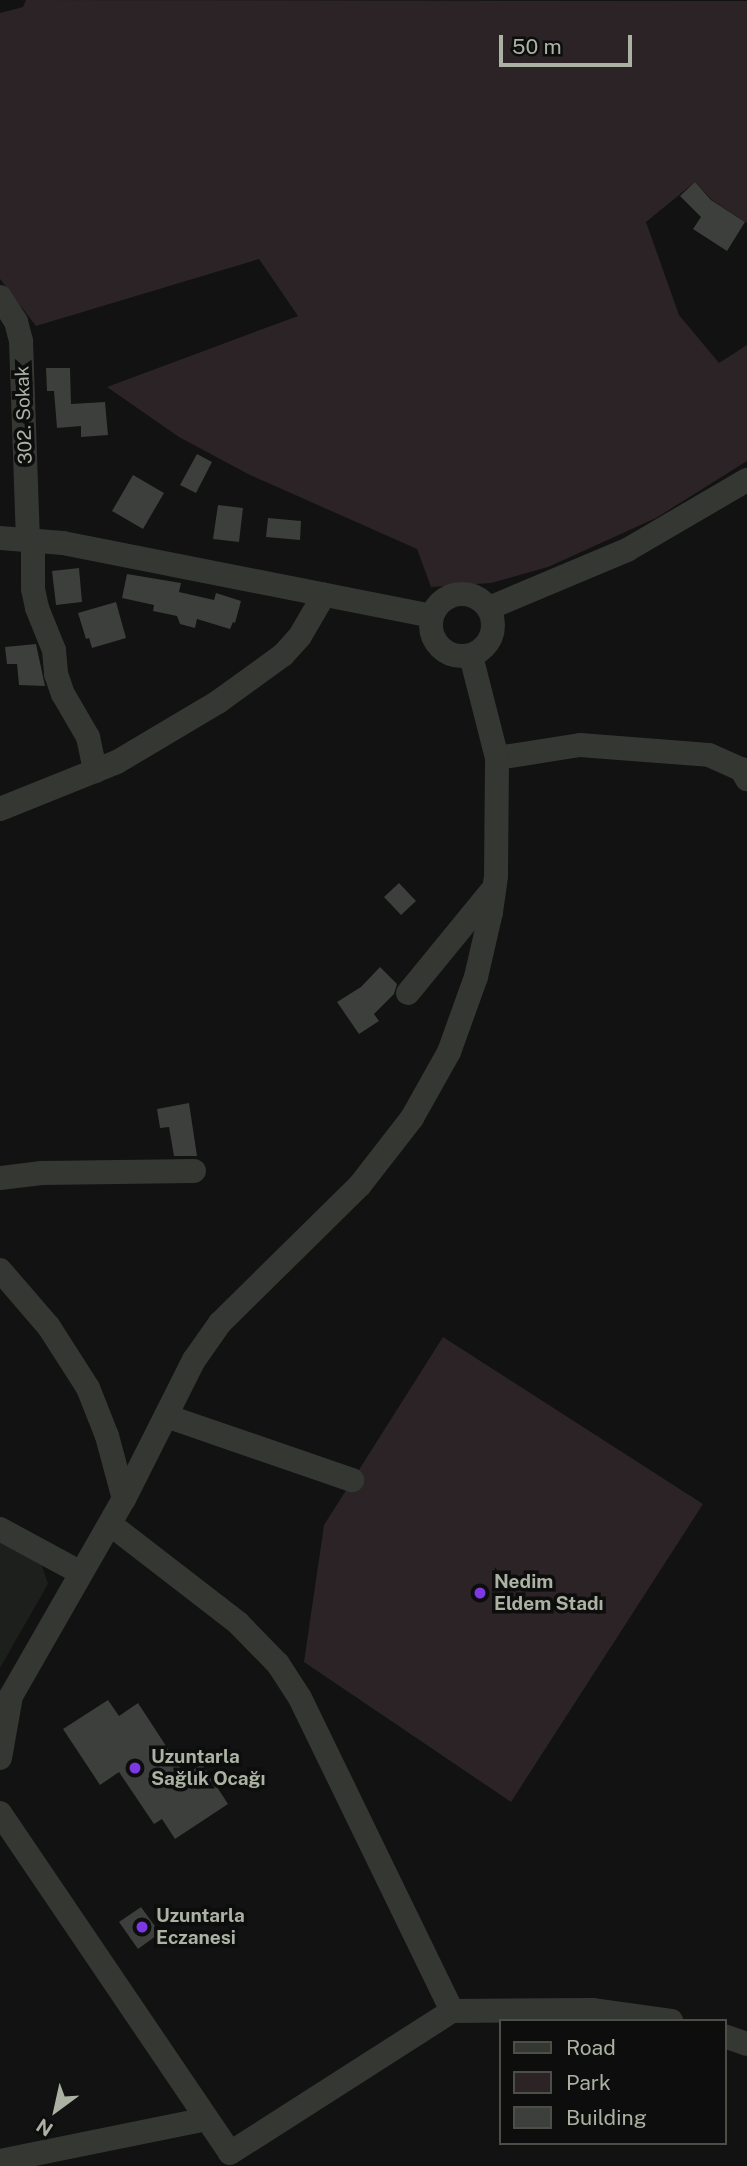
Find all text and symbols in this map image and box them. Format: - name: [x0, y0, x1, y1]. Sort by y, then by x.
- scale bar: [502, 21, 635, 65]
- text: 50 m: [512, 34, 562, 59]
- street label: 302. Sokak: [11, 365, 37, 465]
- place label: Nedim Eldem Stadı: [494, 1571, 604, 1615]
- marker: Nedim Eldem Stadı: [472, 1585, 488, 1601]
- place label: Uzuntarla Sağlık Ocağı: [151, 1746, 266, 1790]
- marker: Uzuntarla Sağlık Ocağı: [125, 1758, 145, 1778]
- place label: Uzuntarla Eczanesi: [156, 1905, 245, 1949]
- marker: Uzuntarla Eczanesi: [134, 1919, 150, 1935]
- legend: [498, 2019, 726, 2145]
- text: Road: [566, 2035, 616, 2060]
- text: Park: [566, 2070, 611, 2095]
- north arrow: [21, 2075, 91, 2145]
- text: Building: [566, 2105, 647, 2130]
- text: N: [32, 2114, 57, 2141]

